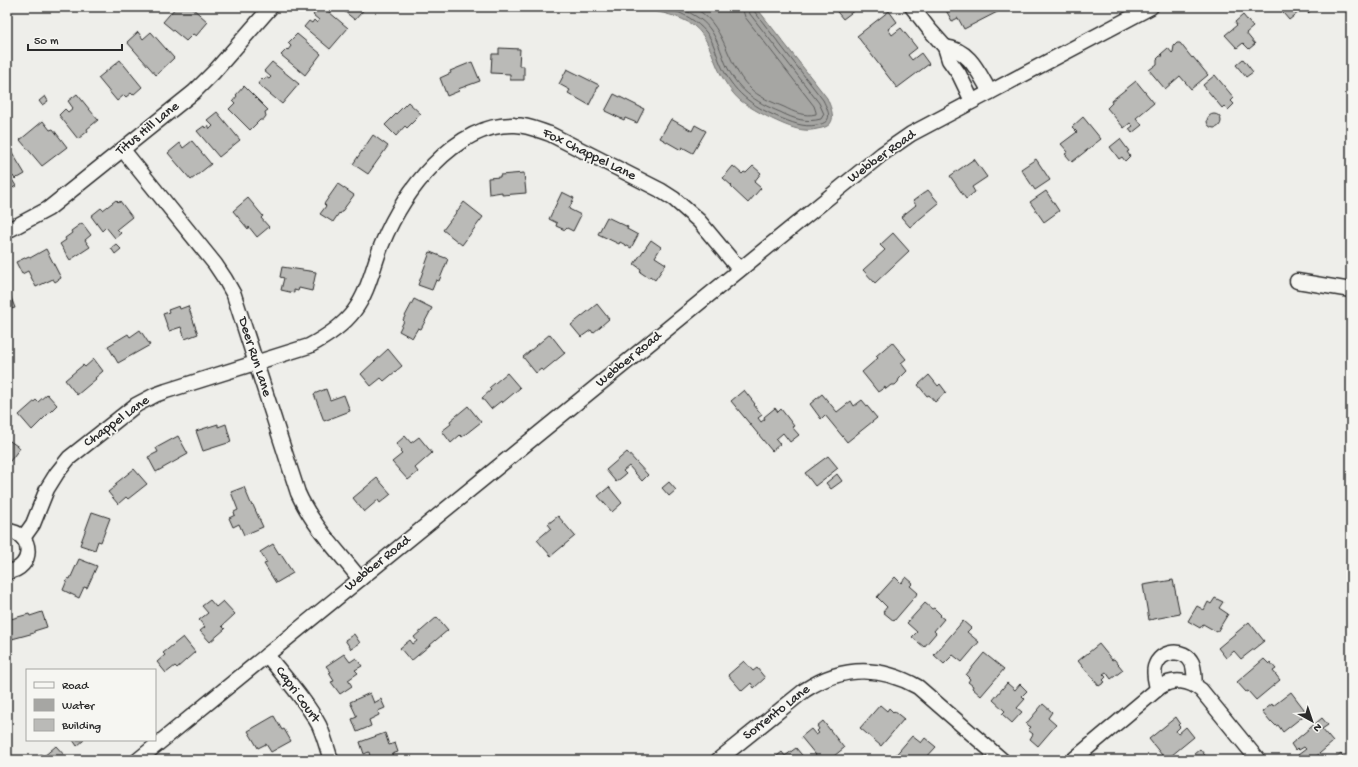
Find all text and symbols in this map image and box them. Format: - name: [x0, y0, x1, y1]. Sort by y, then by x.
- scale bar: [28, 26, 122, 52]
- text: 50 m: [34, 35, 59, 49]
- street label: Titus Hill Lane: [112, 98, 184, 160]
- street label: Fox Chappel Lane: [538, 125, 639, 185]
- street label: Webber Road: [845, 126, 921, 187]
- street label: Deer Run Lane: [233, 314, 275, 400]
- street label: Webber Road: [593, 327, 667, 392]
- street label: Chappel Lane: [81, 392, 154, 452]
- street label: Webber Road: [342, 531, 416, 596]
- street label: Capri Court: [271, 663, 324, 728]
- legend: [26, 669, 156, 741]
- text: Road: [62, 680, 89, 694]
- street label: Sorrento Lane: [740, 681, 815, 745]
- text: Water: [62, 700, 96, 714]
- north arrow: [1292, 701, 1332, 741]
- text: Building: [61, 720, 101, 734]
- text: N: [1311, 720, 1324, 734]

